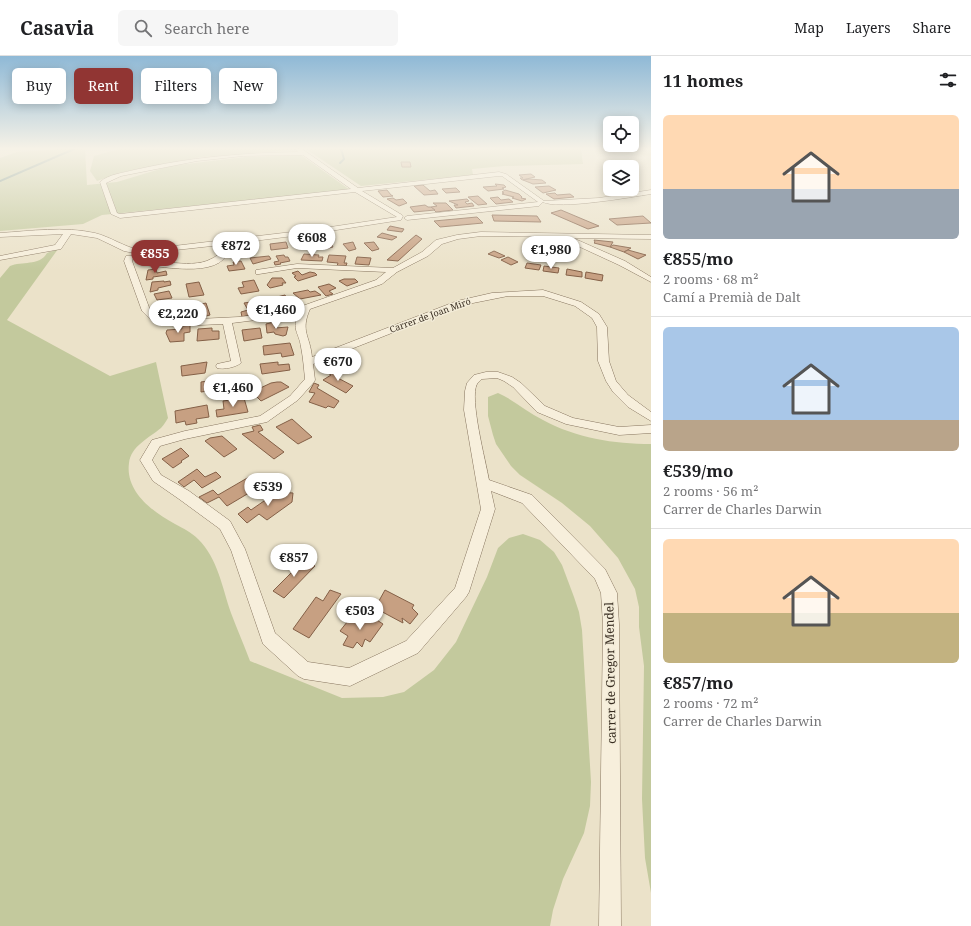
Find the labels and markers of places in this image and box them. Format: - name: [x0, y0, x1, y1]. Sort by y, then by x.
- pin: €608: [288, 224, 336, 258]
- pin: €872: [212, 232, 260, 266]
- pin: €1,980: [518, 236, 584, 270]
- pin: €855: [131, 240, 179, 274]
- pin: €1,460: [243, 296, 309, 330]
- pin: €2,220: [145, 300, 211, 334]
- pin: €670: [314, 348, 362, 382]
- pin: €1,460: [200, 374, 266, 408]
- pin: €539: [244, 473, 292, 507]
- pin: €857: [270, 544, 318, 578]
- pin: €503: [336, 597, 384, 631]

